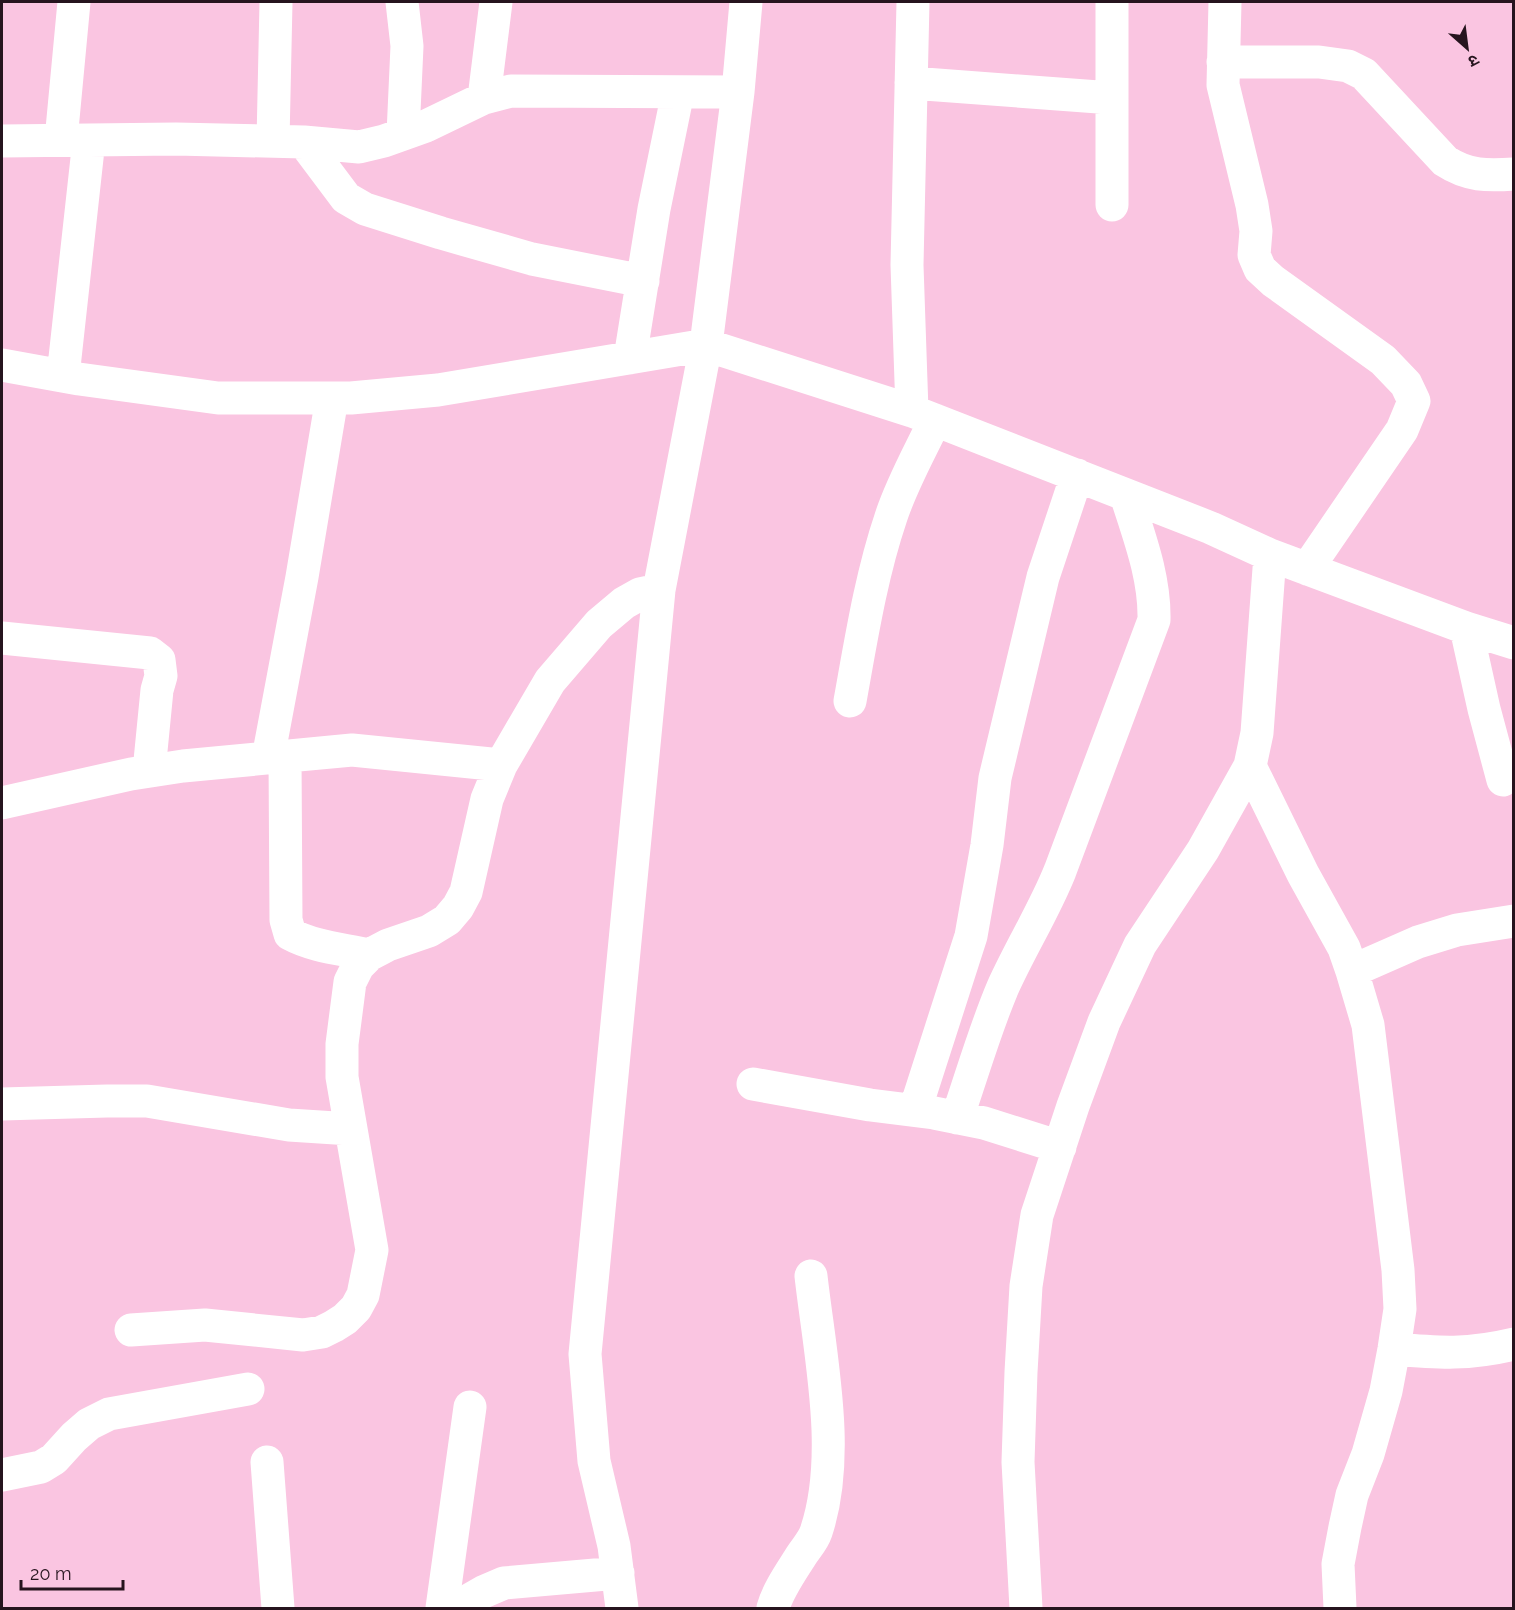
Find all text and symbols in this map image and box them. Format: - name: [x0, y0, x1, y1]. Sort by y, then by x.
- north arrow: [1437, 18, 1497, 78]
- text: उ: [1465, 50, 1482, 72]
- scale bar: [21, 1553, 123, 1591]
- text: 20 m: [30, 1563, 72, 1584]

